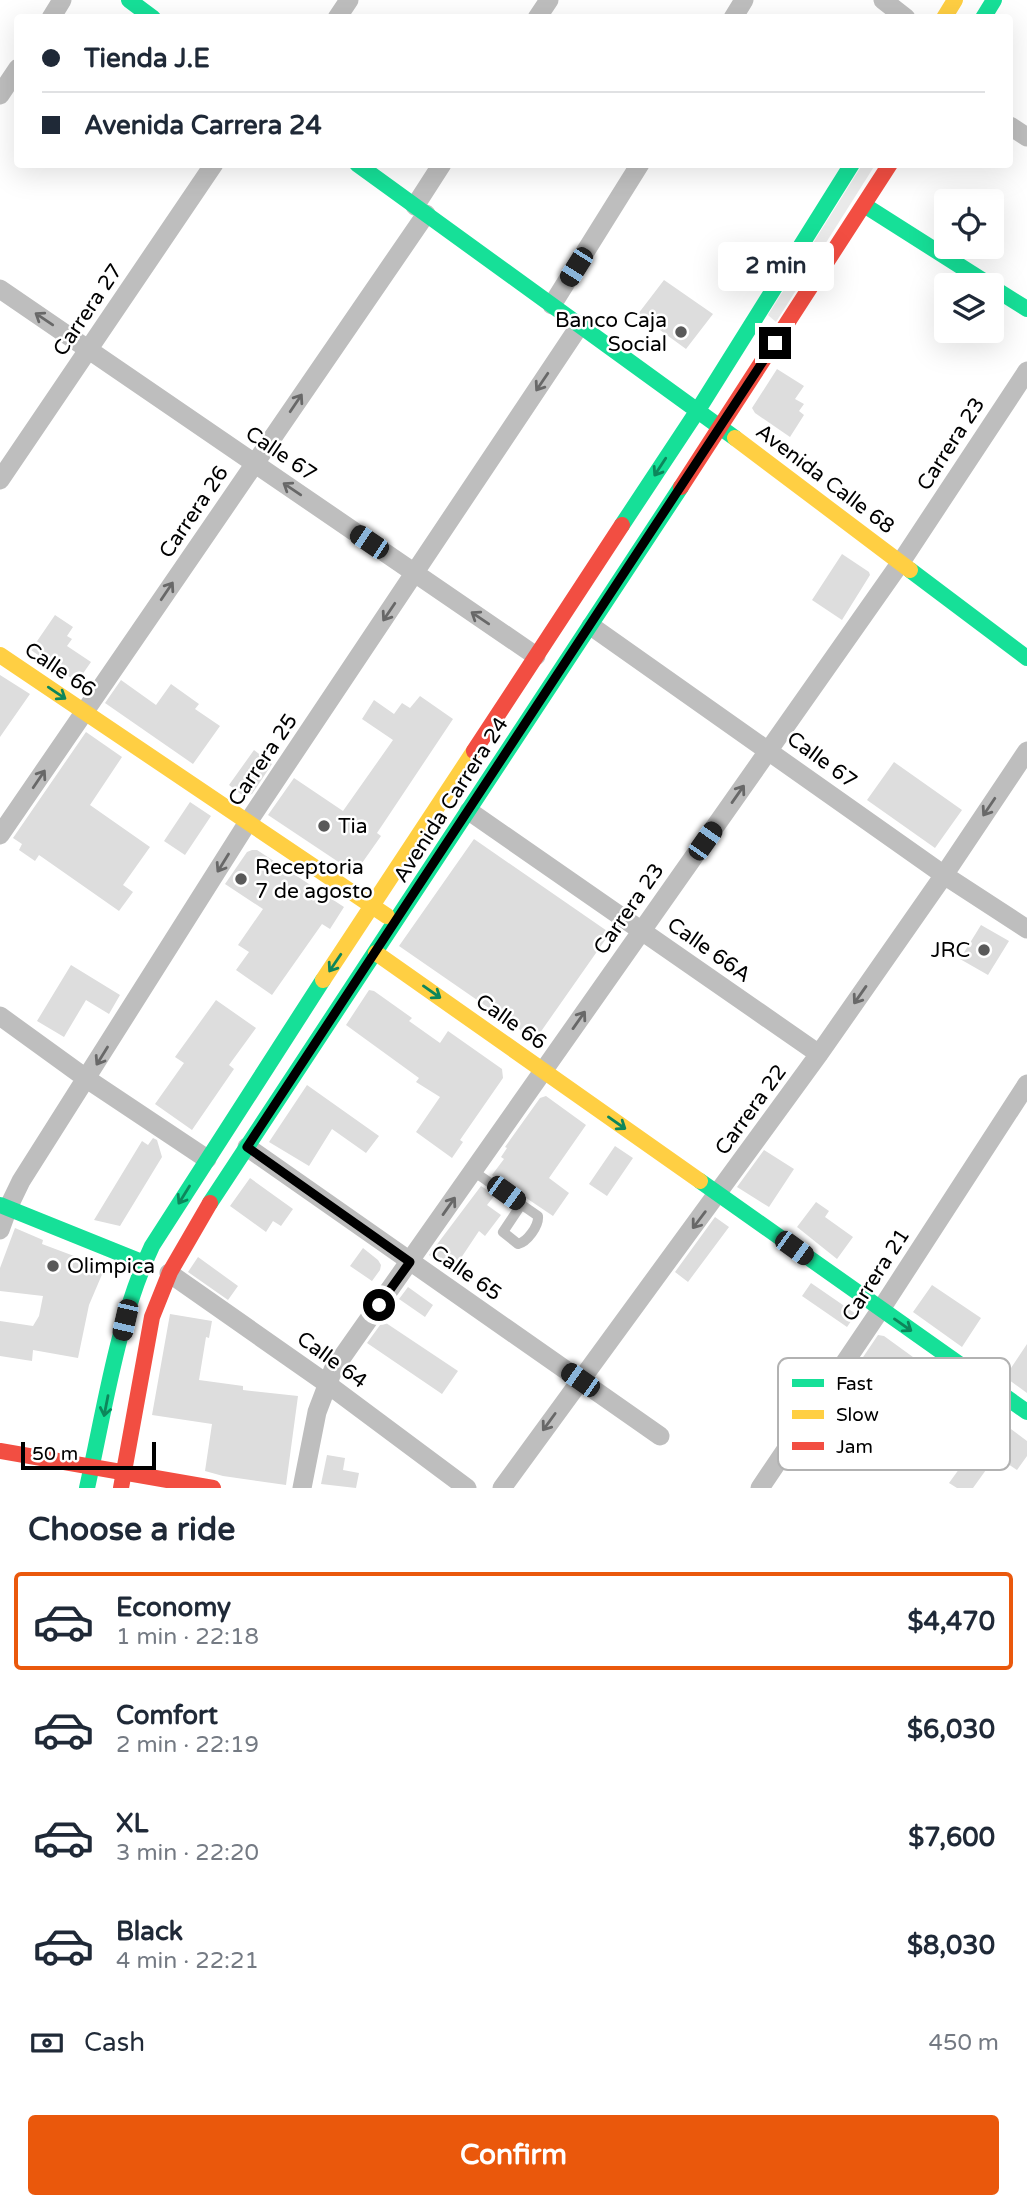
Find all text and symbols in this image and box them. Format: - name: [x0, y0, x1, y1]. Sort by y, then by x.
- text: Tienda J.E: [84, 43, 210, 74]
- text: Avenida Carrera 24: [84, 110, 322, 141]
- map controls: [934, 189, 1004, 343]
- button: locate: [934, 189, 1004, 259]
- callout: 2 min: [717, 242, 833, 290]
- car: [556, 244, 597, 290]
- text: 2 min: [745, 252, 807, 280]
- street label: Carrera 27: [48, 259, 128, 361]
- button: layers: [934, 273, 1004, 343]
- place label: Banco Caja Social: [555, 308, 667, 357]
- one-way arrow: [35, 312, 54, 326]
- marker: Banco Caja Social: [673, 324, 689, 340]
- route end: [759, 327, 791, 359]
- one-way arrow: [535, 372, 550, 391]
- street label: Carrera 23: [912, 393, 990, 495]
- one-way arrow: [289, 394, 303, 414]
- street label: Avenida Calle 68: [751, 419, 899, 539]
- street label: Calle 67: [241, 421, 321, 487]
- one-way arrow: [653, 457, 668, 476]
- street label: Carrera 26: [154, 461, 234, 563]
- one-way arrow: [283, 482, 302, 496]
- car: [346, 522, 393, 562]
- one-way arrow: [160, 582, 174, 601]
- one-way arrow: [382, 602, 396, 621]
- one-way arrow: [471, 610, 490, 625]
- street label: Calle 66: [20, 637, 100, 703]
- one-way arrow: [46, 686, 66, 700]
- street label: Carrera 25: [223, 709, 303, 811]
- street label: Avenida Carrera 24: [388, 713, 514, 887]
- street label: Calle 67: [782, 726, 862, 794]
- one-way arrow: [32, 770, 46, 789]
- one-way arrow: [731, 785, 745, 804]
- one-way arrow: [982, 797, 996, 817]
- place label: Tia: [338, 814, 368, 839]
- marker: Tia: [316, 818, 332, 834]
- car: [685, 818, 726, 864]
- one-way arrow: [215, 853, 230, 872]
- place label: Receptoria 7 de agosto: [255, 855, 373, 904]
- street label: Carrera 23: [588, 859, 670, 959]
- marker: Receptoria 7 de agosto: [233, 871, 249, 887]
- street label: Calle 66A: [662, 912, 756, 988]
- place label: JRC: [931, 938, 970, 963]
- marker: JRC: [976, 942, 992, 958]
- one-way arrow: [327, 953, 342, 972]
- one-way arrow: [422, 985, 441, 999]
- one-way arrow: [853, 985, 867, 1004]
- street label: Calle 66: [471, 989, 551, 1055]
- one-way arrow: [572, 1011, 586, 1030]
- one-way arrow: [94, 1045, 108, 1065]
- street label: Carrera 22: [710, 1060, 792, 1160]
- one-way arrow: [607, 1116, 626, 1130]
- car: [483, 1172, 530, 1214]
- one-way arrow: [177, 1185, 192, 1204]
- one-way arrow: [441, 1197, 456, 1216]
- one-way arrow: [692, 1210, 707, 1228]
- street label: Carrera 21: [837, 1224, 915, 1326]
- car: [771, 1227, 818, 1269]
- street label: Calle 65: [426, 1240, 506, 1306]
- place label: Olimpica: [67, 1254, 155, 1279]
- marker: Olimpica: [45, 1258, 61, 1274]
- route start: [363, 1289, 395, 1321]
- car: [111, 1297, 140, 1343]
- one-way arrow: [893, 1318, 912, 1332]
- street label: Calle 64: [292, 1326, 372, 1394]
- legend: [778, 1358, 1010, 1470]
- car: [557, 1359, 604, 1401]
- text: Fast: [836, 1373, 873, 1395]
- one-way arrow: [99, 1394, 112, 1417]
- text: Slow: [836, 1404, 879, 1426]
- one-way arrow: [542, 1412, 557, 1431]
- text: Jam: [836, 1436, 873, 1458]
- scale bar: [21, 1439, 156, 1471]
- text: 50 m: [32, 1443, 78, 1465]
- text: Choose a ride: [28, 1511, 235, 1549]
- icon: car: [32, 1590, 95, 1653]
- text: Economy: [116, 1592, 231, 1623]
- text: $4,470: [907, 1606, 995, 1637]
- text: 1 min · 22:18: [116, 1623, 259, 1651]
- icon: car: [32, 1698, 95, 1761]
- text: Comfort: [116, 1700, 218, 1731]
- text: $6,030: [907, 1714, 995, 1745]
- text: 2 min · 22:19: [116, 1731, 259, 1759]
- icon: car: [32, 1806, 95, 1869]
- text: XL: [116, 1808, 148, 1839]
- text: $7,600: [908, 1822, 995, 1853]
- text: 3 min · 22:20: [116, 1839, 259, 1867]
- icon: car: [32, 1914, 95, 1977]
- text: Black: [116, 1916, 183, 1947]
- text: $8,030: [907, 1930, 995, 1961]
- text: 4 min · 22:21: [116, 1947, 259, 1975]
- icon: cash: [28, 2024, 66, 2062]
- text: Cash: [84, 2027, 145, 2058]
- text: 450 m: [929, 2029, 999, 2057]
- button: Confirm: [28, 2115, 999, 2195]

